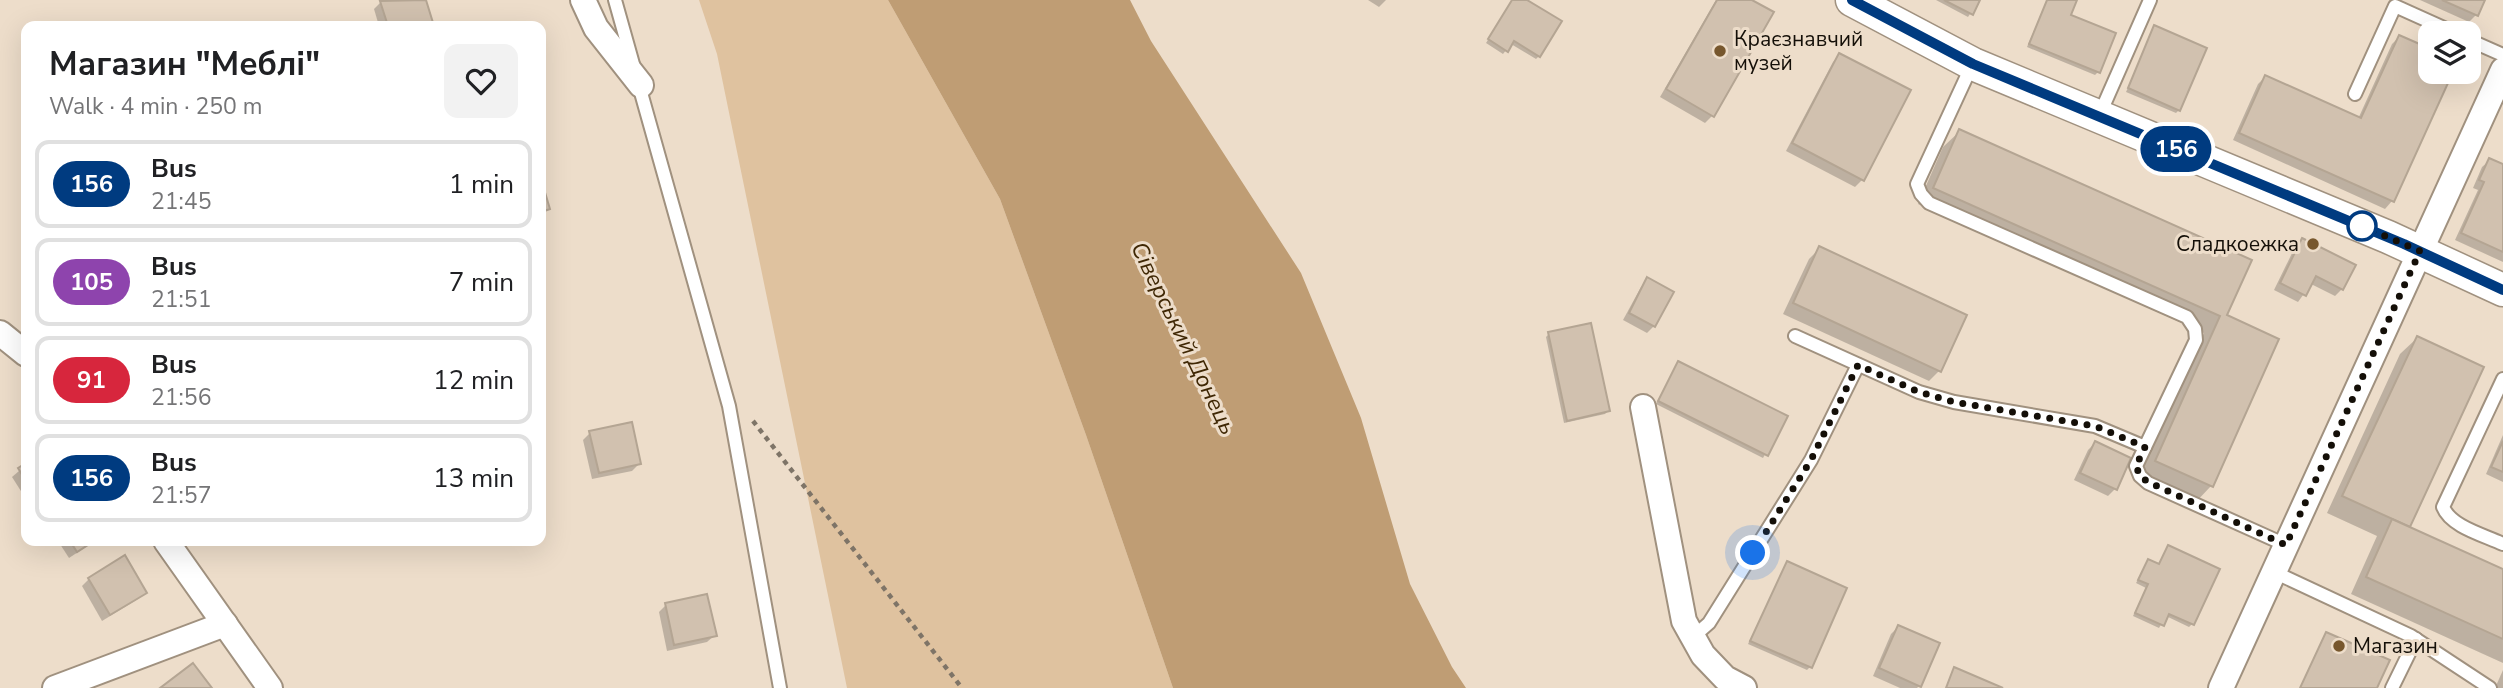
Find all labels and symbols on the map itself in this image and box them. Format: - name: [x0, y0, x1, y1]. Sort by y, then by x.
- place label: Краєзнавчий музей: [1734, 25, 1863, 77]
- marker: Краєзнавчий музей: [1712, 43, 1728, 59]
- line badge: 156: [2136, 126, 2216, 172]
- unlabelled marker: [2347, 211, 2377, 241]
- place label: Сладкоежка: [2176, 230, 2299, 258]
- marker: Сладкоежка: [2305, 236, 2321, 252]
- water label: Сіверський Донець: [1123, 237, 1244, 440]
- your location: [1735, 535, 1770, 570]
- place label: Магазин: [2353, 632, 2438, 660]
- marker: Магазин: [2331, 638, 2347, 654]

